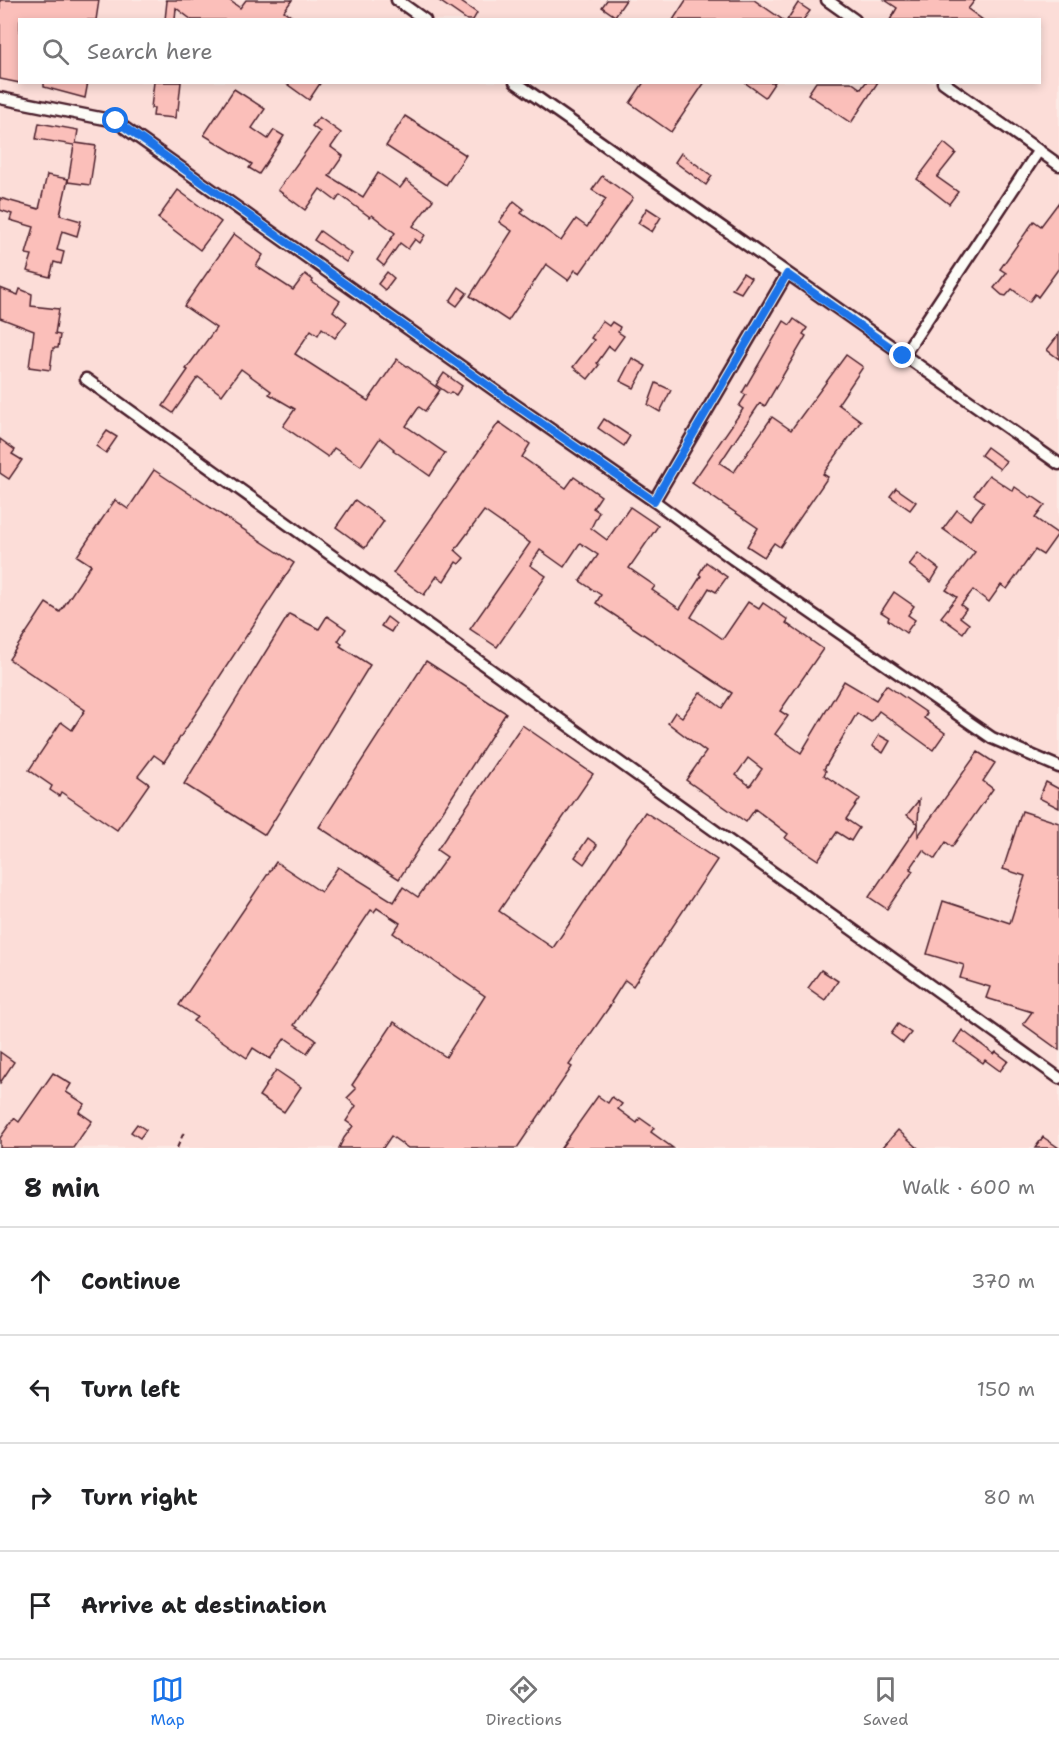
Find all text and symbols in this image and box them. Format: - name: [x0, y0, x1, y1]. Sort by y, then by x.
- search box: [18, 18, 1041, 84]
- icon: search: [39, 35, 72, 68]
- text: Search here: [87, 37, 213, 66]
- route start: [102, 107, 128, 133]
- route end: [889, 342, 915, 368]
- text: 8 min: [24, 1170, 100, 1205]
- text: Walk · 600 m: [902, 1174, 1035, 1200]
- icon: ahead: [24, 1265, 57, 1298]
- text: Continue: [81, 1267, 181, 1296]
- text: 370 m: [971, 1268, 1035, 1294]
- icon: left: [24, 1373, 57, 1406]
- text: Turn left: [81, 1375, 180, 1404]
- text: 150 m: [977, 1376, 1035, 1402]
- icon: right: [24, 1481, 57, 1514]
- text: Turn right: [81, 1483, 198, 1512]
- text: 80 m: [983, 1484, 1035, 1510]
- icon: arrive: [24, 1589, 57, 1622]
- text: Arrive at destination: [81, 1591, 327, 1620]
- tab: Map: [151, 1673, 185, 1730]
- tab: Directions: [486, 1673, 562, 1730]
- tab: Saved: [863, 1673, 909, 1730]

